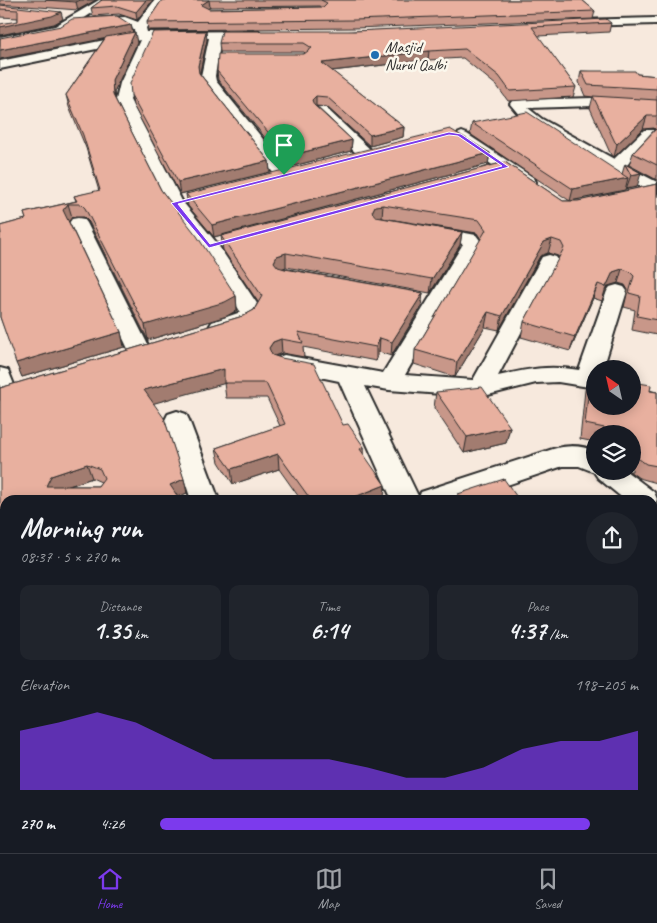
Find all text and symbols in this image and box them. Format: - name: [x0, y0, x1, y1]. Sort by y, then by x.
- place label: Masjid Nurul Qalbi: [385, 37, 448, 75]
- marker: Masjid Nurul Qalbi: [369, 49, 381, 61]
- pin: [263, 124, 305, 175]
- icon: arrive: [270, 131, 298, 159]
- north arrow: [586, 360, 641, 415]
- map controls: [586, 360, 641, 480]
- button: layers: [586, 425, 641, 480]
- text: Morning run: [20, 510, 142, 545]
- button: share: [586, 512, 638, 564]
- text: 08:37 · 5 × 270 m: [20, 547, 119, 567]
- text: Distance: [99, 598, 141, 615]
- text: Time: [318, 598, 340, 615]
- text: Pace: [527, 598, 548, 615]
- text: 1.35: [93, 615, 131, 647]
- text: 6:14: [309, 615, 349, 647]
- text: 4:37: [508, 615, 546, 647]
- text: km: [131, 626, 148, 643]
- text: /km: [546, 626, 568, 643]
- text: Elevation: [20, 675, 69, 695]
- text: 198–205 m: [575, 675, 638, 695]
- text: 270 m: [20, 814, 55, 834]
- text: 4:26: [100, 814, 125, 834]
- tab: Home: [96, 865, 124, 912]
- tab: Map: [315, 865, 343, 912]
- tab: Saved: [534, 865, 562, 912]

